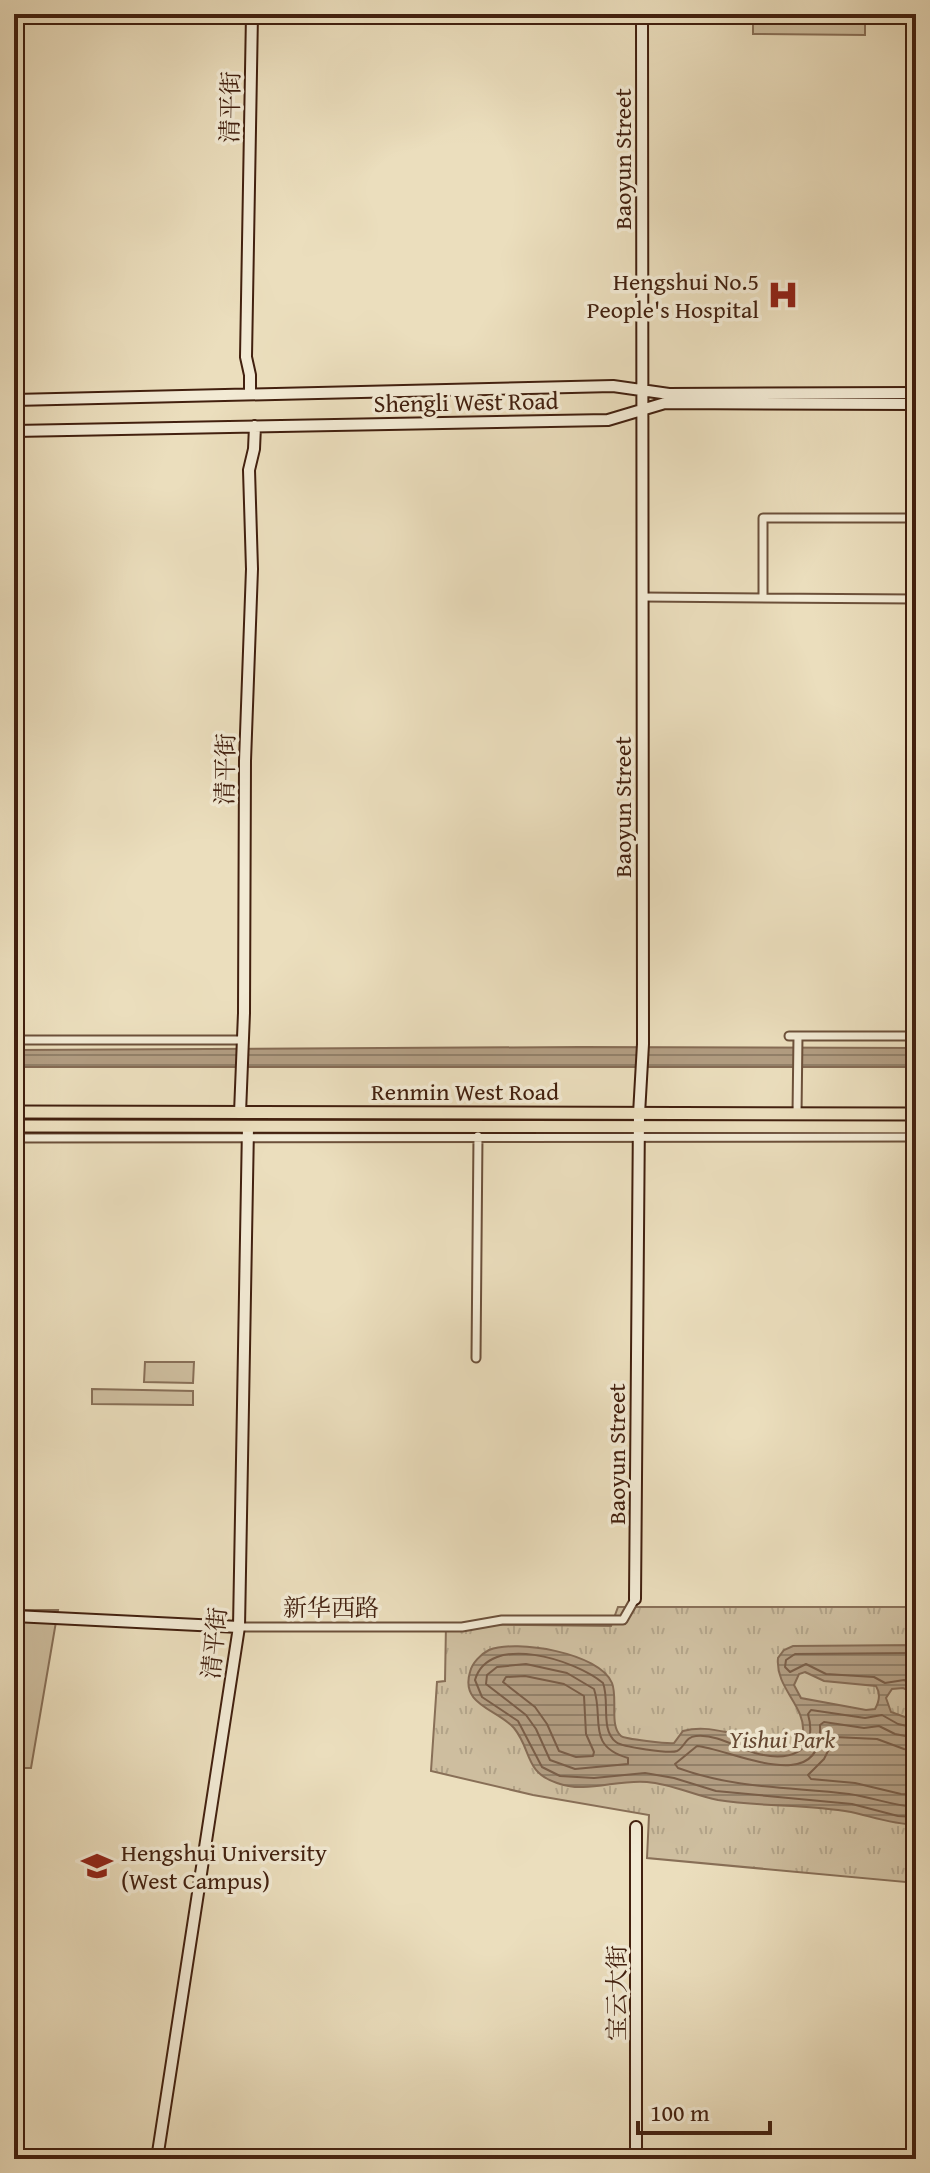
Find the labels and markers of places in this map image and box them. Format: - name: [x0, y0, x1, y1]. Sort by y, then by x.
- place label: Hengshui No.5 People's Hospital: [587, 264, 759, 327]
- hospital icon: Hengshui No.5 People's Hospital: [766, 278, 800, 312]
- place label: Hengshui University (West Campus): [121, 1835, 327, 1898]
- school or university icon: Hengshui University (West Campus): [80, 1849, 114, 1883]

